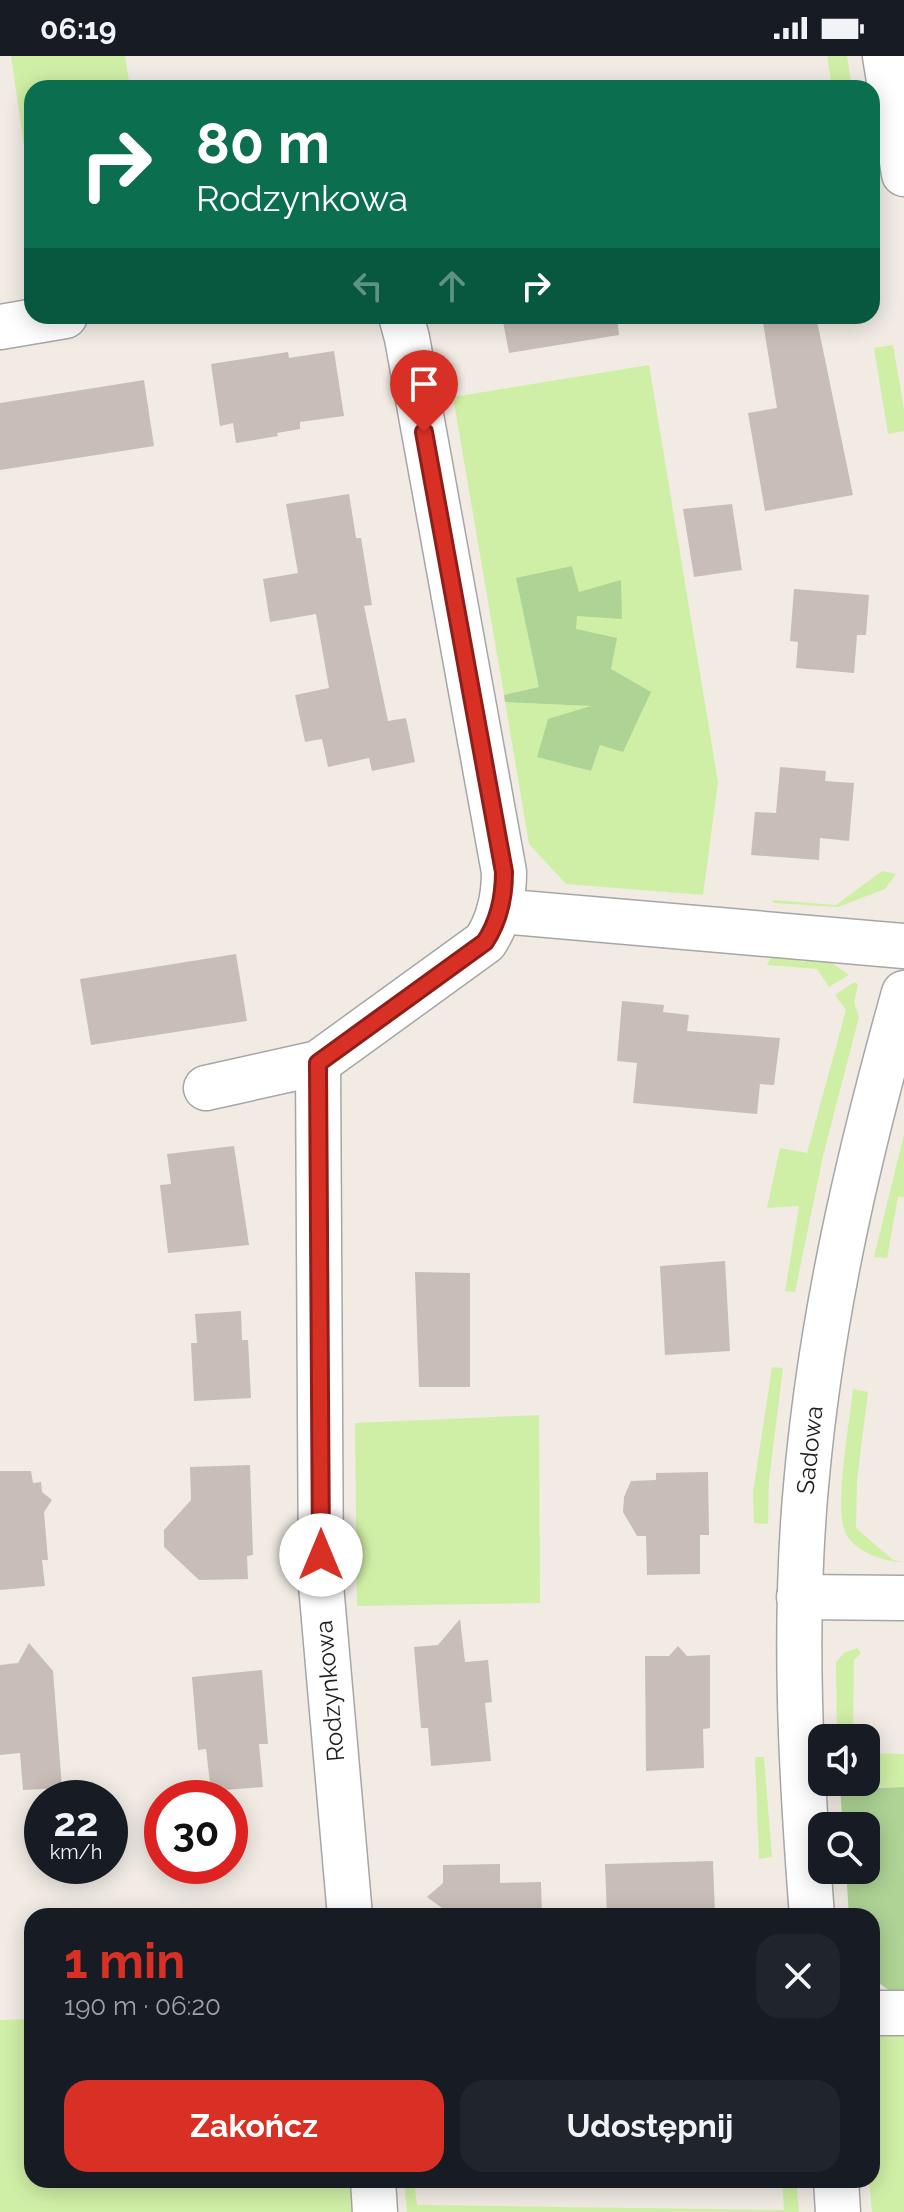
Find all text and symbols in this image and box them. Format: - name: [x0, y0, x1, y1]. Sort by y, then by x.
- text: 06:19: [40, 11, 117, 46]
- text: 80 m: [196, 110, 330, 176]
- icon: right: [64, 112, 168, 216]
- text: Rodzynkowa: [196, 177, 408, 219]
- icon: left: [346, 264, 390, 308]
- icon: ahead: [430, 264, 474, 308]
- icon: right: [514, 264, 558, 308]
- pin: [390, 350, 458, 432]
- icon: arrive: [402, 362, 446, 406]
- street label: Sadowa: [790, 1404, 829, 1496]
- position arrow: [279, 1513, 363, 1597]
- street label: Rodzynkowa: [309, 1619, 350, 1763]
- map controls: [808, 1724, 880, 1884]
- button: sound: [808, 1724, 880, 1796]
- speed limit sign: 30: [144, 1780, 248, 1884]
- text: 22: [53, 1798, 99, 1845]
- button: search: [808, 1812, 880, 1884]
- text: km/h: [50, 1840, 102, 1864]
- text: 1 min: [64, 1933, 185, 1989]
- button: close: [756, 1934, 840, 2018]
- text: 190 m · 06:20: [64, 1991, 221, 2021]
- button: Zakończ: [64, 2080, 444, 2172]
- button: Udostępnij: [460, 2080, 840, 2172]

